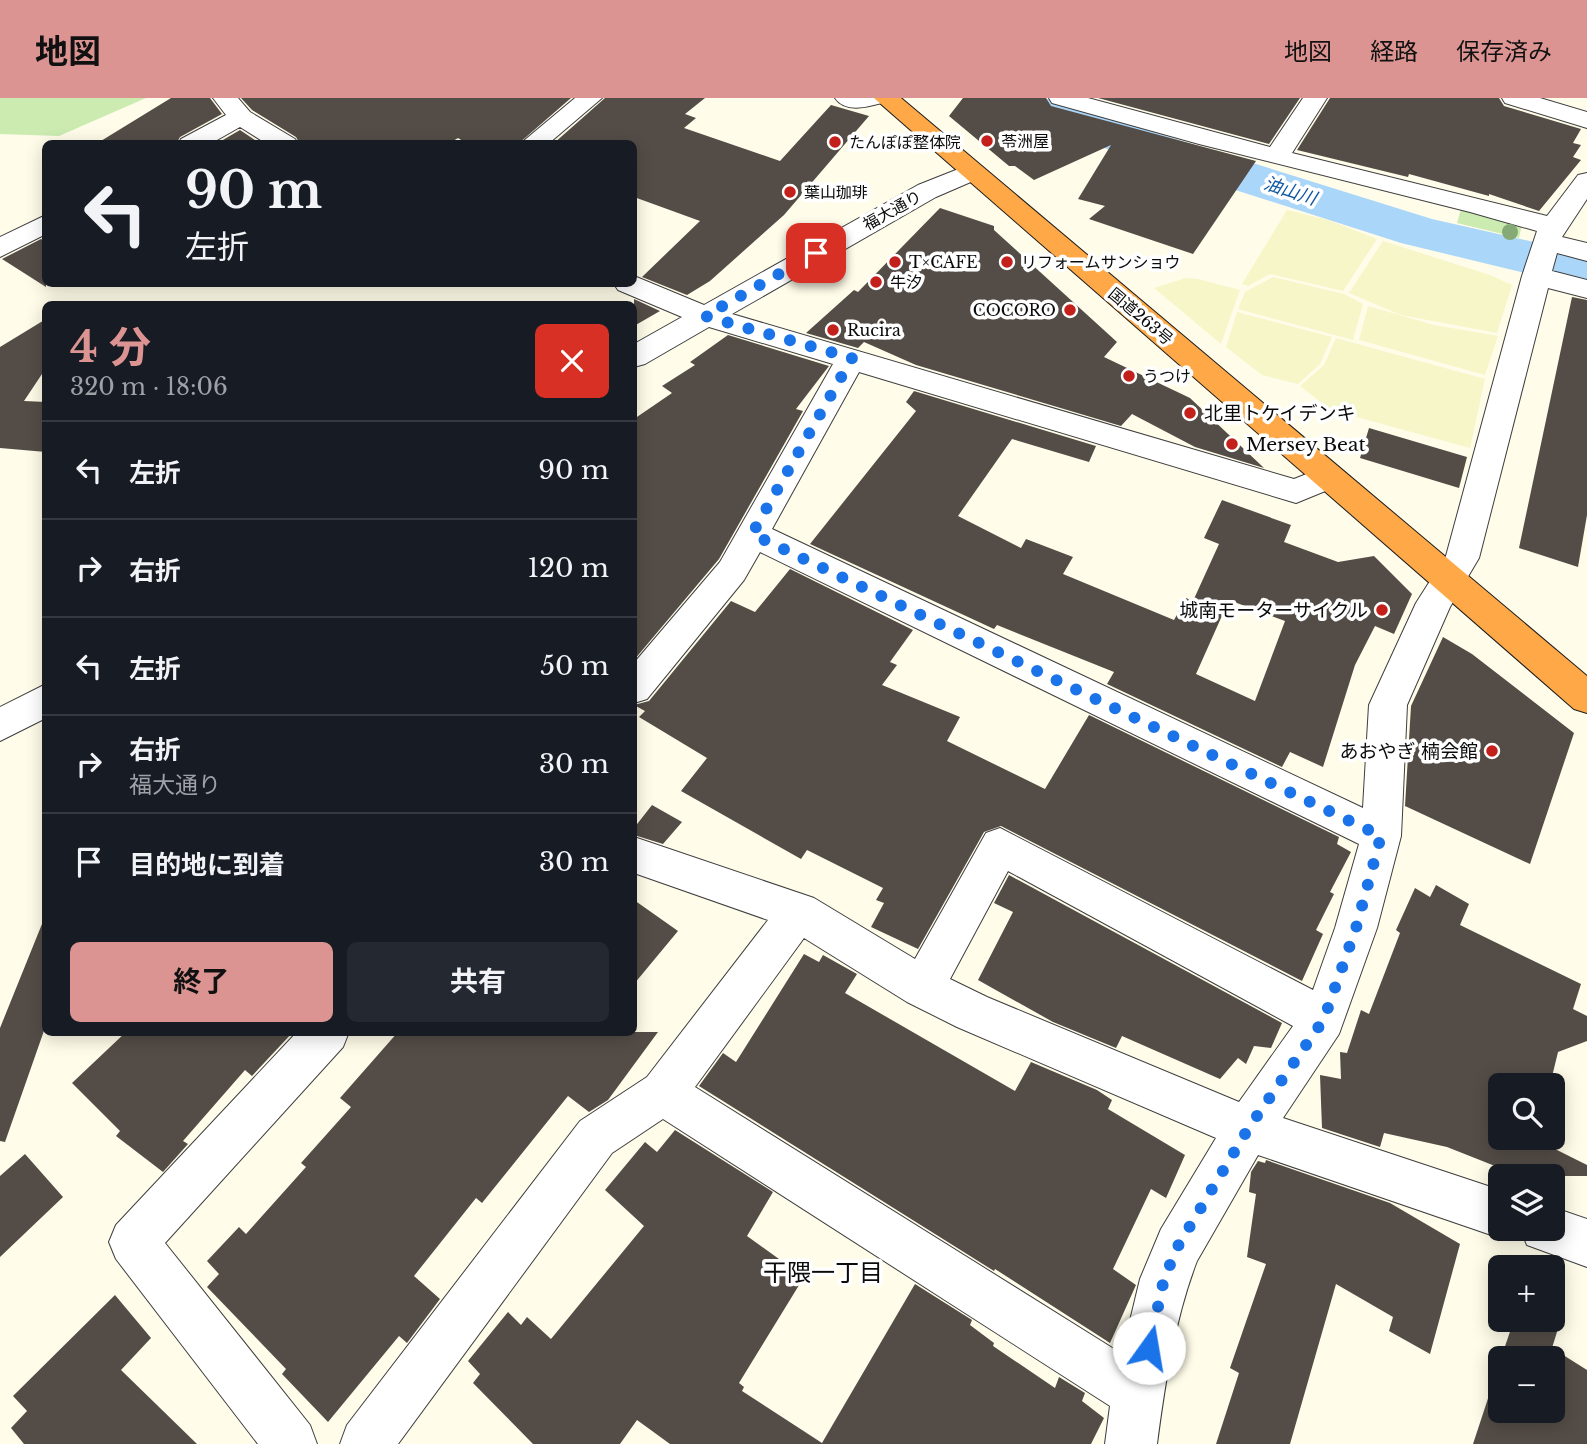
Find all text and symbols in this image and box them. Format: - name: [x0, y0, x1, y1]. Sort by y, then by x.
- text: 地図: [35, 31, 101, 72]
- text: 地図: [1284, 37, 1332, 66]
- text: 経路: [1370, 37, 1418, 66]
- text: 保存済み: [1456, 37, 1552, 66]
- place label: 苓洲屋: [1001, 131, 1049, 151]
- place label: たんぽぽ整体院: [849, 132, 961, 152]
- marker: 苓洲屋: [979, 133, 995, 149]
- marker: たんぽぽ整体院: [827, 134, 843, 150]
- text: 90 m: [185, 160, 322, 221]
- icon: left: [70, 168, 161, 259]
- water label: 油山川: [1261, 172, 1321, 210]
- place label: 葉山珈琲: [804, 182, 868, 202]
- marker: 葉山珈琲: [782, 184, 798, 200]
- street label: 福大通り: [859, 186, 925, 234]
- pin: [786, 223, 846, 283]
- text: 左折: [185, 227, 249, 267]
- icon: arrive: [797, 234, 835, 272]
- place label: T×CAFE: [909, 252, 978, 272]
- place label: リフォームサンショウ: [1021, 252, 1181, 272]
- marker: T×CAFE: [887, 254, 903, 270]
- marker: リフォームサンショウ: [999, 254, 1015, 270]
- place label: 牛汐: [890, 272, 922, 292]
- marker: 牛汐: [868, 274, 884, 290]
- street label: 国道263号: [1105, 283, 1177, 349]
- place label: COCORO: [973, 300, 1056, 320]
- marker: COCORO: [1062, 302, 1078, 318]
- place label: Rucira: [847, 320, 901, 340]
- text: 4 分: [70, 321, 151, 373]
- marker: Rucira: [825, 322, 841, 338]
- button: close: [535, 324, 609, 398]
- place label: うつけ: [1143, 366, 1191, 386]
- marker: うつけ: [1121, 368, 1137, 384]
- text: 320 m · 18:06: [70, 373, 228, 401]
- place label: 北里トケイデンキ: [1204, 402, 1356, 425]
- marker: 北里トケイデンキ: [1182, 405, 1198, 421]
- place label: Mersey Beat: [1246, 433, 1366, 456]
- marker: Mersey Beat: [1224, 436, 1240, 452]
- icon: left: [70, 451, 108, 489]
- text: 90 m: [538, 454, 609, 486]
- text: 左折: [129, 457, 181, 489]
- icon: right: [70, 549, 108, 587]
- text: 120 m: [527, 552, 609, 584]
- text: 右折: [129, 555, 181, 587]
- place label: 城南モーターサイクル: [1179, 599, 1368, 622]
- marker: 城南モーターサイクル: [1374, 602, 1390, 618]
- icon: left: [70, 647, 108, 685]
- text: 50 m: [540, 650, 609, 682]
- text: 左折: [129, 653, 181, 685]
- text: 右折: [129, 734, 181, 766]
- place label: あおやぎ 楠会館: [1340, 740, 1478, 763]
- marker: あおやぎ 楠会館: [1484, 743, 1500, 759]
- icon: right: [70, 745, 108, 783]
- text: 30 m: [539, 748, 609, 780]
- text: 福大通り: [129, 771, 221, 799]
- icon: arrive: [70, 843, 108, 881]
- text: 30 m: [539, 846, 609, 878]
- text: 目的地に到着: [129, 849, 285, 881]
- button: 終了: [70, 942, 333, 1022]
- button: 共有: [347, 942, 609, 1022]
- map controls: [1488, 1073, 1565, 1423]
- button: search: [1488, 1073, 1565, 1150]
- button: layers: [1488, 1164, 1565, 1241]
- button: +: [1488, 1255, 1565, 1332]
- district label: 干隈一丁目: [763, 1258, 883, 1287]
- position arrow: [1112, 1311, 1186, 1385]
- button: −: [1488, 1346, 1565, 1423]

